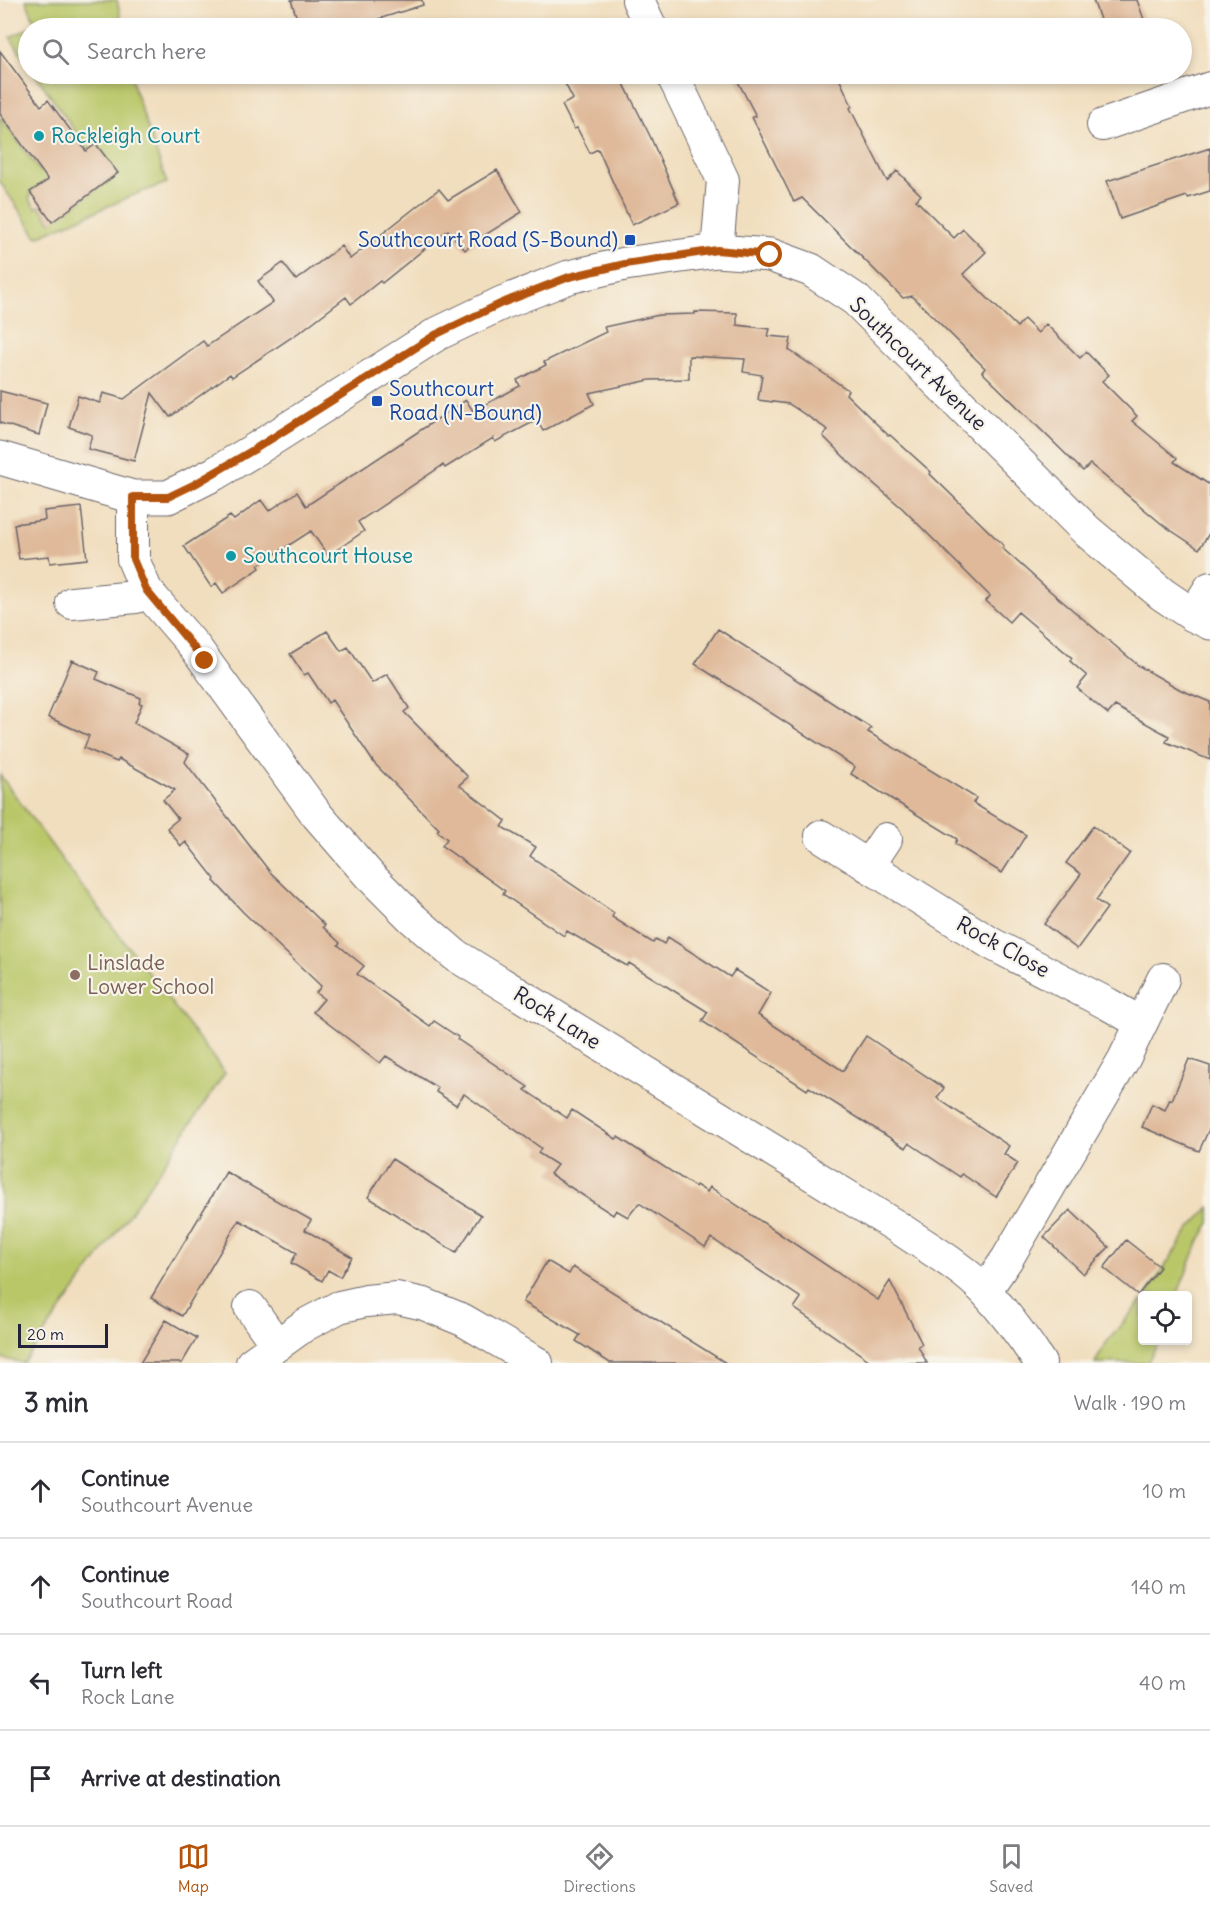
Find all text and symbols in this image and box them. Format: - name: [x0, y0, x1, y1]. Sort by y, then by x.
- search box: [18, 18, 1192, 84]
- icon: search: [39, 35, 72, 68]
- text: Search here: [87, 37, 206, 65]
- place label: Rockleigh Court: [51, 122, 200, 149]
- marker: Rockleigh Court: [32, 129, 46, 143]
- place label: Southcourt Road (S-Bound): [358, 226, 618, 253]
- marker: Southcourt Road (S-Bound): [623, 233, 637, 247]
- route start: [756, 241, 782, 267]
- street label: Southcourt Avenue: [844, 291, 993, 436]
- place label: Southcourt Road (N-Bound): [389, 375, 542, 426]
- marker: Southcourt Road (N-Bound): [370, 394, 384, 408]
- place label: Southcourt House: [243, 542, 413, 569]
- marker: Southcourt House: [224, 549, 238, 563]
- route end: [191, 647, 217, 673]
- street label: Rock Close: [952, 910, 1055, 983]
- place label: Linslade Lower School: [87, 949, 214, 1000]
- marker: Linslade Lower School: [68, 968, 82, 982]
- street label: Rock Lane: [508, 980, 606, 1055]
- map controls: [1138, 1291, 1192, 1345]
- button: locate: [1138, 1291, 1192, 1345]
- scale bar: [18, 1321, 108, 1348]
- text: 20 m: [27, 1324, 64, 1344]
- text: 3 min: [24, 1386, 89, 1419]
- text: Walk · 190 m: [1074, 1390, 1186, 1415]
- text: Continue: [81, 1464, 170, 1492]
- icon: ahead: [24, 1474, 57, 1507]
- text: 10 m: [1143, 1478, 1186, 1503]
- text: Southcourt Avenue: [81, 1492, 253, 1517]
- text: Continue: [81, 1560, 170, 1588]
- icon: ahead: [24, 1570, 57, 1603]
- text: 140 m: [1131, 1574, 1186, 1599]
- text: Southcourt Road: [81, 1588, 233, 1613]
- text: Turn left: [81, 1656, 162, 1684]
- icon: left: [24, 1666, 57, 1699]
- text: 40 m: [1139, 1670, 1186, 1695]
- text: Rock Lane: [81, 1684, 174, 1709]
- icon: arrive: [24, 1762, 57, 1795]
- text: Arrive at destination: [81, 1764, 281, 1792]
- tab: Map: [177, 1840, 210, 1896]
- tab: Directions: [563, 1840, 636, 1896]
- tab: Saved: [989, 1840, 1033, 1896]

